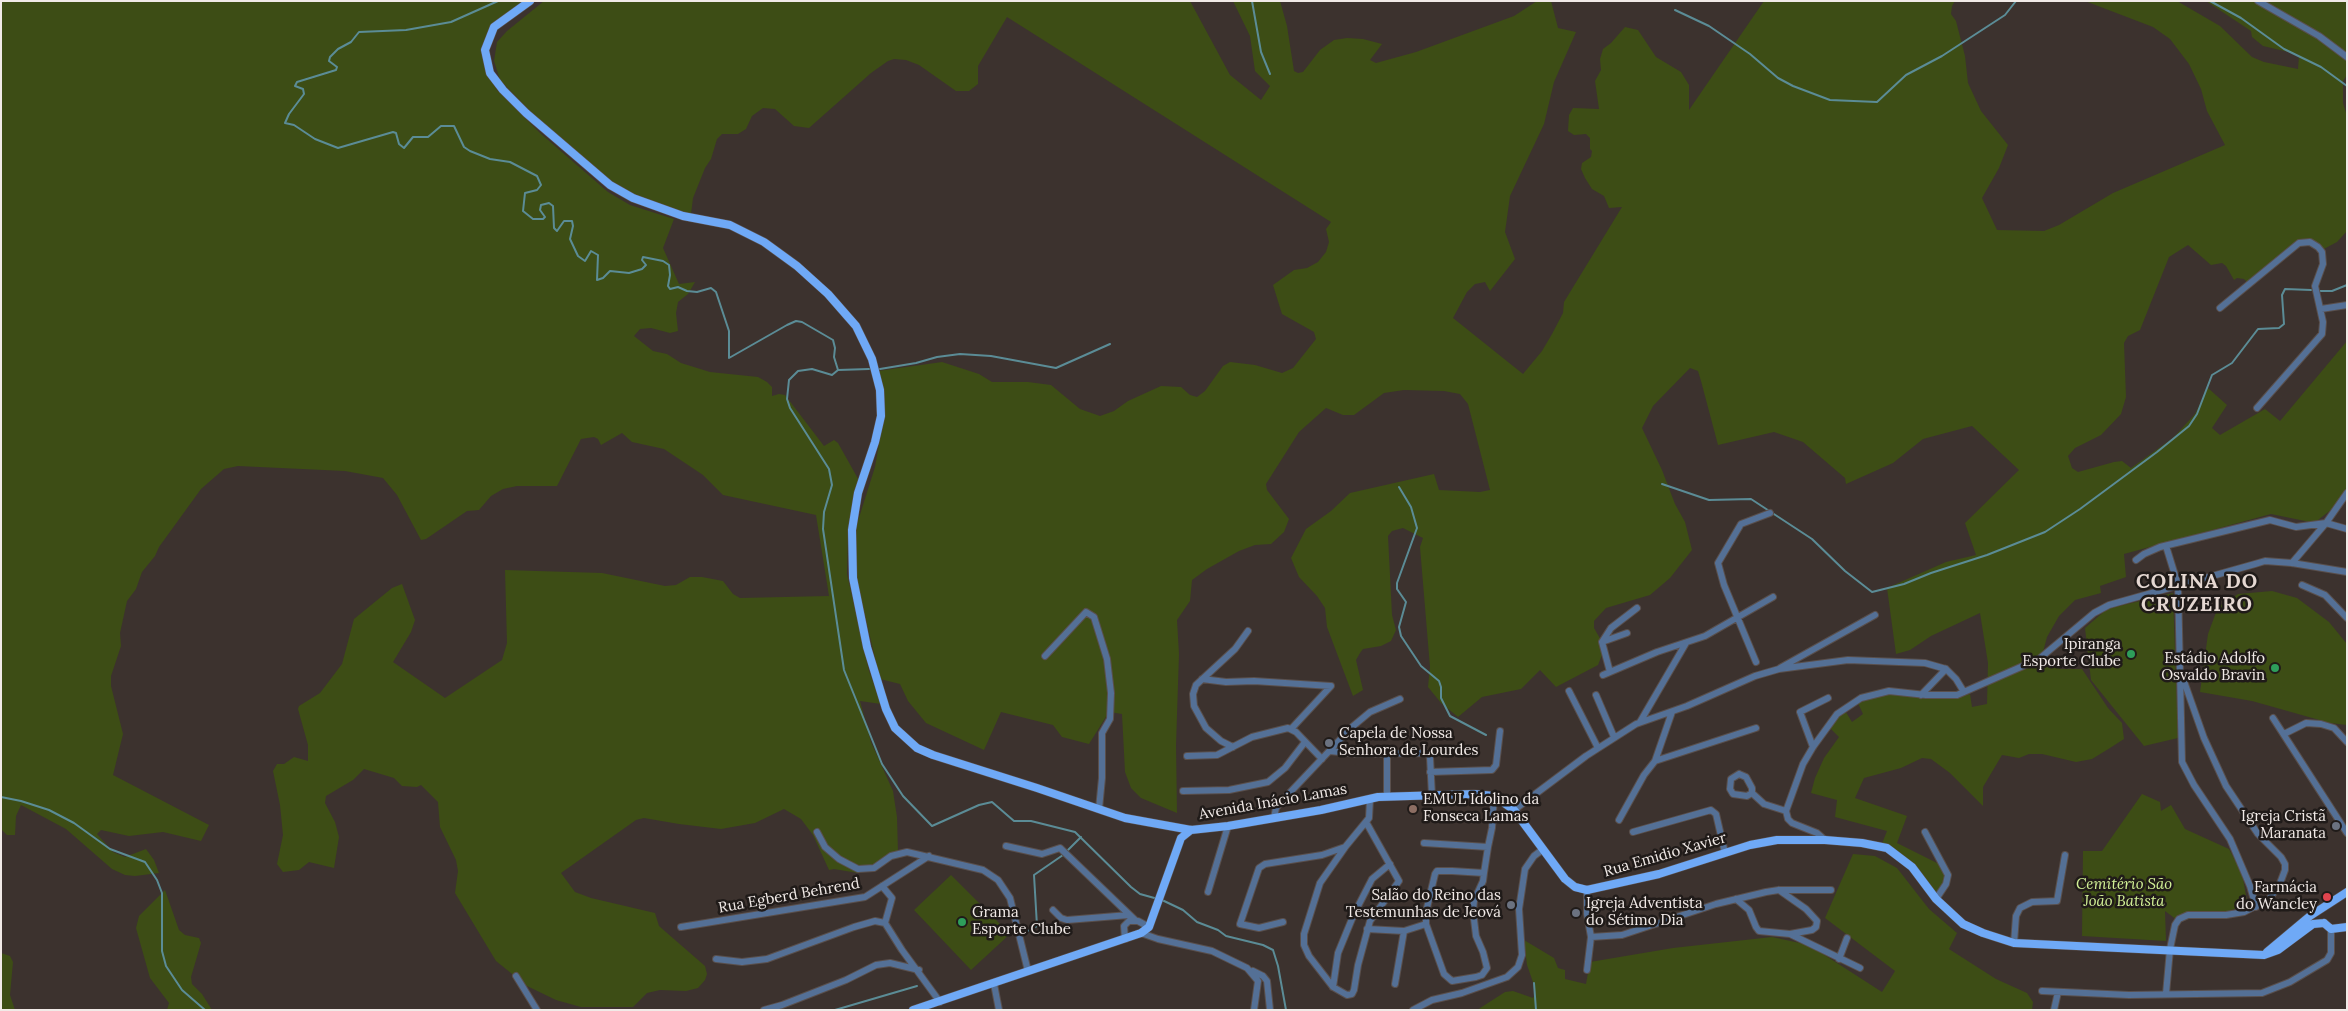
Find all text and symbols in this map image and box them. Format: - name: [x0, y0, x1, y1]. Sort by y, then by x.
- district label: COLINA DO CRUZEIRO: [2135, 570, 2259, 617]
- place label: Ipiranga Esporte Clube: [2022, 636, 2121, 671]
- marker: Ipiranga Esporte Clube: [2125, 648, 2137, 660]
- place label: Estádio Adolfo Osvaldo Bravin: [2161, 650, 2265, 685]
- marker: Estádio Adolfo Osvaldo Bravin: [2269, 662, 2281, 674]
- place label: Capela de Nossa Senhora de Lourdes: [1339, 725, 1478, 760]
- marker: Capela de Nossa Senhora de Lourdes: [1323, 737, 1335, 749]
- street label: Avenida Inácio Lamas: [1197, 780, 1349, 824]
- place label: EMUL Idolino da Fonseca Lamas: [1423, 791, 1539, 826]
- marker: EMUL Idolino da Fonseca Lamas: [1407, 803, 1419, 815]
- place label: Igreja Cristã Maranata: [2241, 808, 2326, 843]
- marker: Igreja Cristã Maranata: [2330, 820, 2342, 832]
- street label: Rua Emidio Xavier: [1601, 829, 1729, 881]
- street label: Rua Egberd Behrend: [717, 875, 861, 917]
- park label: Cemitério São João Batista: [2076, 876, 2172, 911]
- place label: Farmácia do Wancley: [2236, 879, 2317, 914]
- place label: Salão do Reino das Testemunhas de Jeová: [1346, 887, 1501, 922]
- marker: Farmácia do Wancley: [2321, 891, 2333, 903]
- place label: Igreja Adventista do Sétimo Dia: [1586, 895, 1703, 930]
- marker: Salão do Reino das Testemunhas de Jeová: [1505, 899, 1517, 911]
- place label: Grama Esporte Clube: [972, 904, 1071, 939]
- marker: Igreja Adventista do Sétimo Dia: [1570, 907, 1582, 919]
- marker: Grama Esporte Clube: [956, 916, 968, 928]

